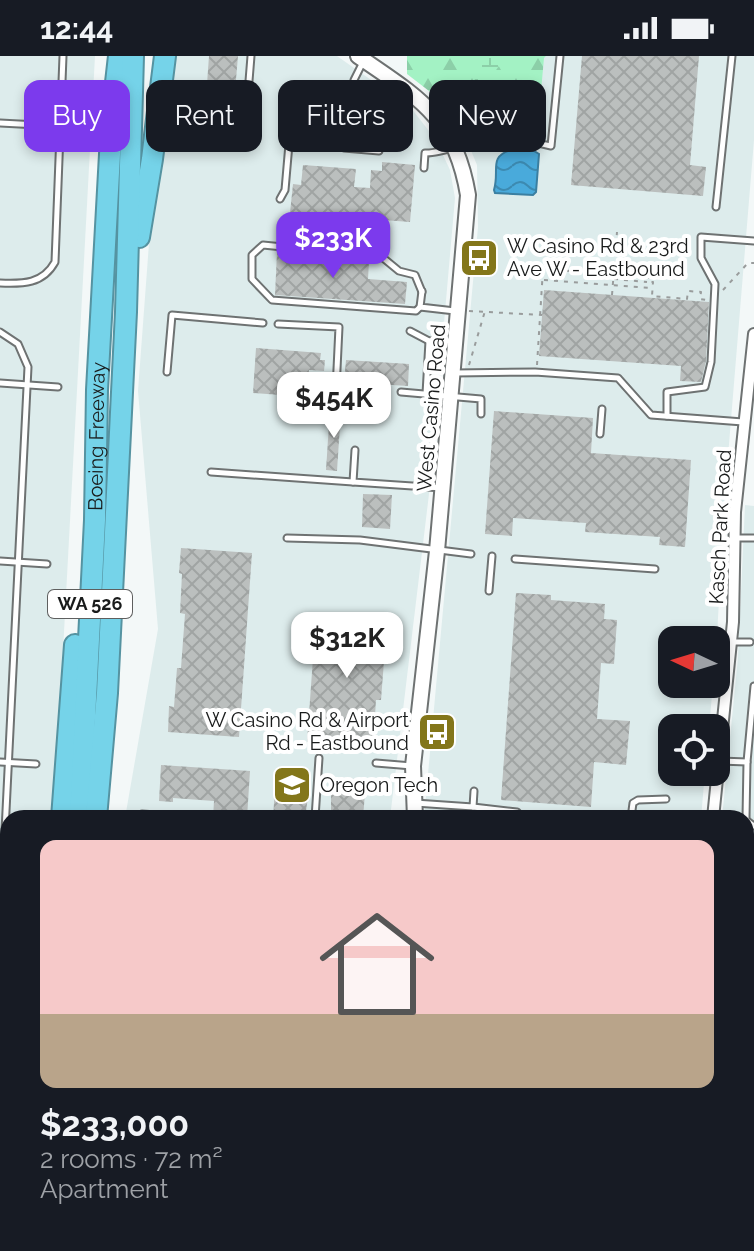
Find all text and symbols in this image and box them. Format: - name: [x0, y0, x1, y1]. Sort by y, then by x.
- text: 12:44: [40, 11, 113, 46]
- chip: Buy: [24, 80, 130, 152]
- chip: Rent: [146, 80, 262, 152]
- chip: Filters: [278, 80, 413, 152]
- chip: New: [429, 80, 546, 152]
- pin: $233K: [277, 212, 389, 280]
- text: $233K: [294, 223, 372, 253]
- place label: W Casino Rd & 23rd Ave W - Eastbound: [507, 234, 689, 281]
- bus stop icon: W Casino Rd & 23rd Ave W - Eastbound: [458, 237, 500, 279]
- street label: West Casino Road: [412, 323, 450, 493]
- street label: Boeing Freeway: [83, 361, 111, 511]
- pin: $454K: [278, 372, 390, 440]
- text: $454K: [295, 383, 373, 413]
- street label: Kasch Park Road: [704, 449, 736, 605]
- road number: WA 526: [48, 590, 132, 618]
- pin: $312K: [291, 612, 403, 680]
- text: $312K: [309, 623, 385, 653]
- north arrow: [658, 626, 730, 698]
- map controls: [658, 626, 730, 786]
- place label: W Casino Rd & Airport Rd - Eastbound: [205, 708, 409, 755]
- bus stop icon: W Casino Rd & Airport Rd - Eastbound: [416, 711, 458, 753]
- button: locate: [658, 714, 730, 786]
- school or university icon: Oregon Tech: [271, 764, 313, 806]
- place label: Oregon Tech: [320, 773, 438, 797]
- icon: home: [305, 892, 449, 1036]
- text: $233,000: [40, 1104, 189, 1144]
- text: 2 rooms · 72 m²: [40, 1144, 223, 1174]
- text: Apartment: [40, 1174, 169, 1204]

